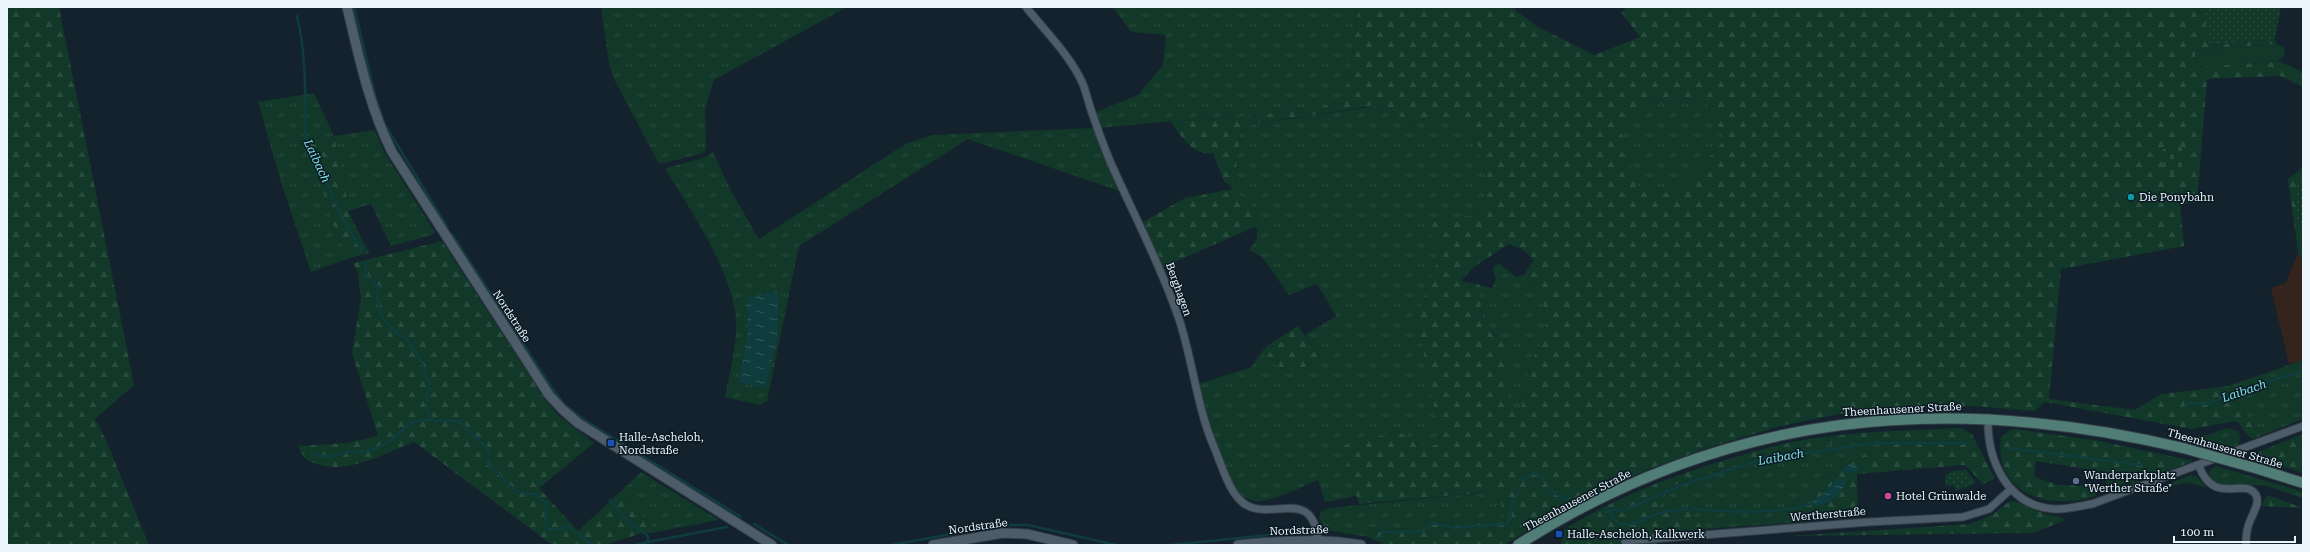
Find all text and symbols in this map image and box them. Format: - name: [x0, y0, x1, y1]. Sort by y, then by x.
- water label: Laibach: [300, 136, 333, 185]
- place label: Die Ponybahn: [2139, 191, 2214, 204]
- marker: Die Ponybahn: [2126, 192, 2136, 202]
- street label: Berghagen: [1163, 261, 1194, 318]
- street label: Nordstraße: [490, 288, 533, 345]
- water label: Laibach: [2219, 377, 2268, 405]
- street label: Theenhausener Straße: [1842, 400, 1962, 419]
- street label: Theenhausener Straße: [2166, 426, 2284, 471]
- place label: Halle-Ascheloh, Nordstraße: [619, 431, 704, 457]
- marker: Halle-Ascheloh, Nordstraße: [606, 438, 616, 448]
- water label: Laibach: [1756, 446, 1805, 468]
- street label: Theenhausener Straße: [1522, 467, 1633, 534]
- place label: Wanderparkplatz "Werther Straße": [2084, 469, 2176, 495]
- marker: Wanderparkplatz "Werther Straße": [2071, 476, 2081, 486]
- place label: Hotel Grünwalde: [1896, 490, 1986, 503]
- marker: Hotel Grünwalde: [1883, 491, 1893, 501]
- street label: Wertherstraße: [1790, 505, 1866, 524]
- street label: Nordstraße: [948, 516, 1008, 537]
- scale bar: [2174, 518, 2295, 544]
- street label: Nordstraße: [1269, 523, 1329, 538]
- text: 100 m: [2180, 525, 2214, 539]
- place label: Halle-Ascheloh, Kalkwerk: [1567, 528, 1705, 541]
- marker: Halle-Ascheloh, Kalkwerk: [1554, 529, 1564, 539]

